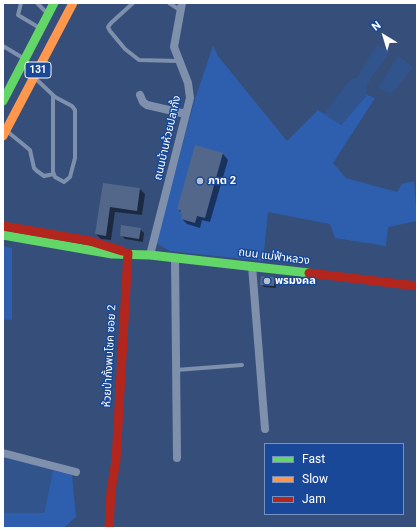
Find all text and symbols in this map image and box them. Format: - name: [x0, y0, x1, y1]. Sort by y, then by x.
- north arrow: [364, 16, 404, 56]
- text: N: [369, 19, 383, 34]
- road number: 131: [25, 62, 51, 78]
- street label: ถนนบ้านห้วยปลากั้ง: [152, 94, 184, 182]
- place label: ภาต 2: [208, 174, 236, 188]
- marker: ภาต 2: [195, 176, 205, 186]
- street label: ถนน แม่ฟ้าหลวง: [238, 246, 310, 268]
- place label: พรมงคล: [275, 274, 316, 288]
- marker: พรมงคล: [262, 276, 272, 286]
- street label: ห้วยป่ากั้งพบโชค ซอย 2: [101, 304, 119, 408]
- legend: [264, 443, 404, 515]
- text: Fast: [302, 452, 325, 466]
- text: Slow: [302, 472, 328, 486]
- text: Jam: [302, 492, 326, 506]

